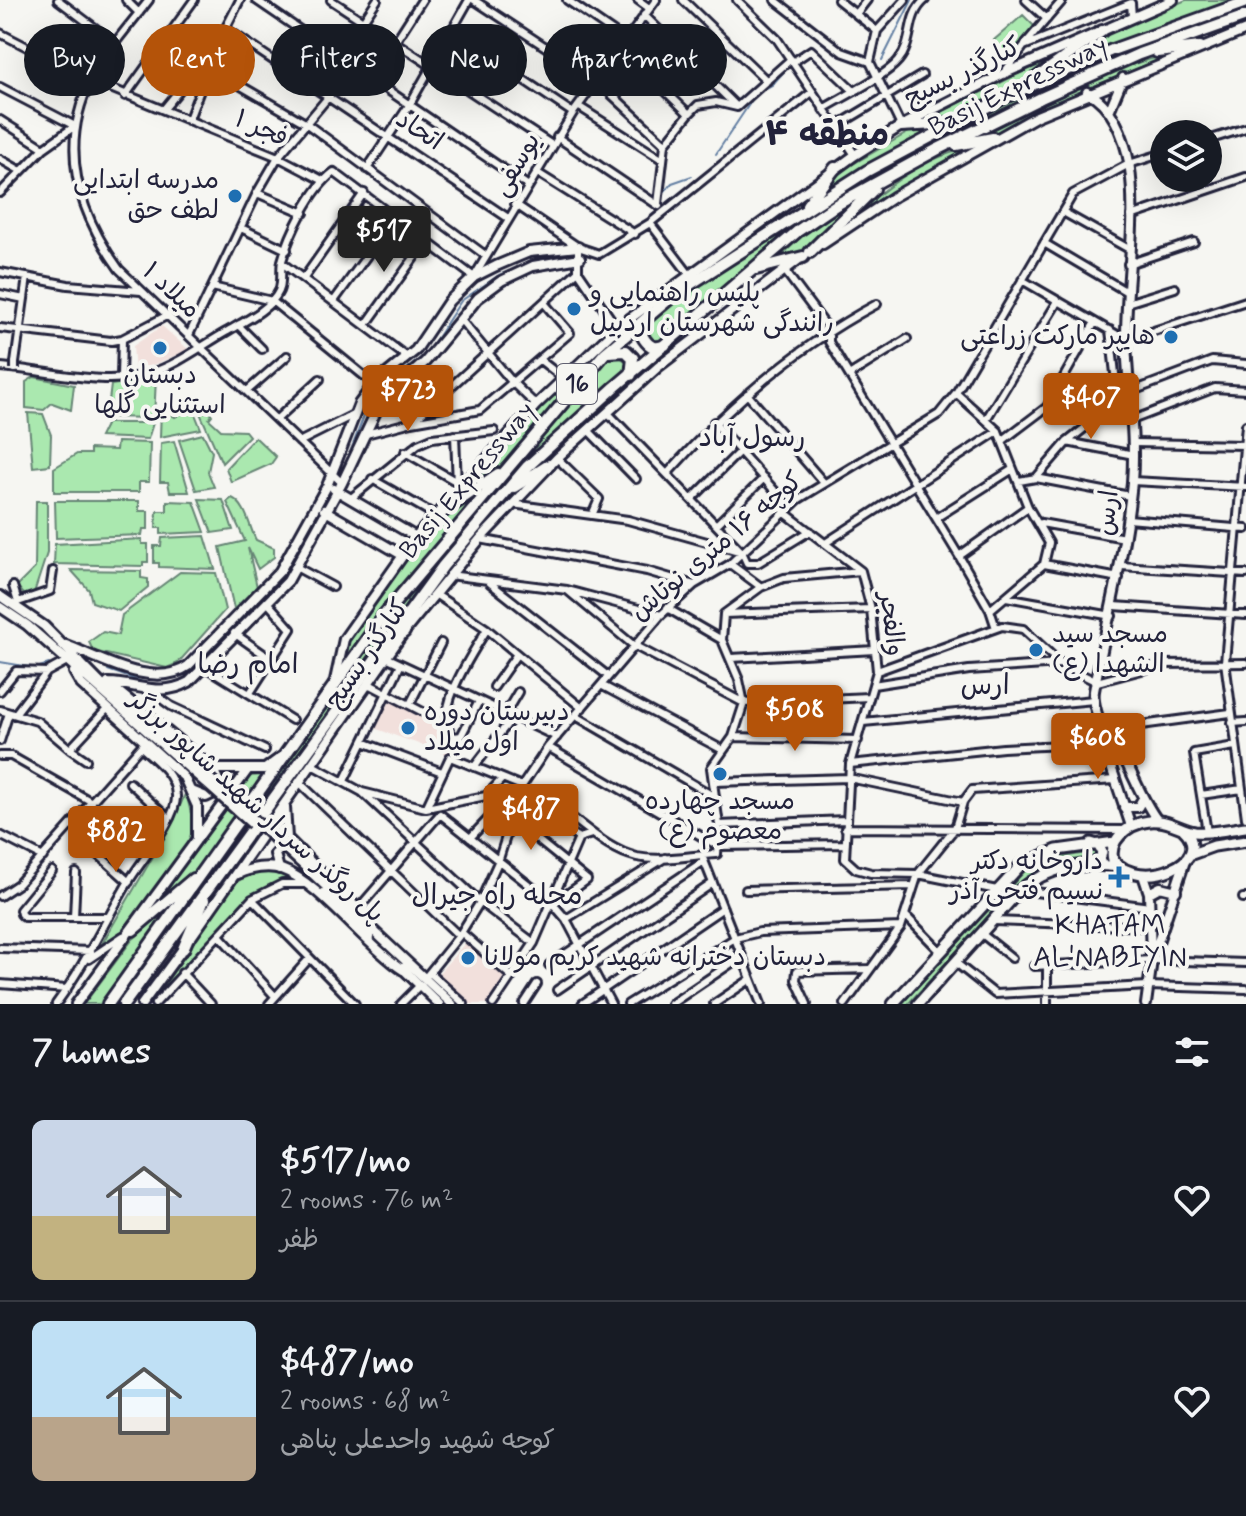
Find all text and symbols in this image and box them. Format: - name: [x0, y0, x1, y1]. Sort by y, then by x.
- chip: Buy: [24, 24, 125, 96]
- chip: Rent: [141, 24, 255, 96]
- chip: Filters: [271, 24, 405, 96]
- chip: New: [421, 24, 527, 96]
- chip: Apartment: [543, 24, 727, 96]
- street label: Basij Expressway: [923, 29, 1113, 145]
- street label: کنارگذر بسیج: [899, 30, 1027, 116]
- street label: فجر ۱: [229, 102, 293, 156]
- street label: اتحاد: [389, 103, 449, 159]
- district label: منطقه ۴: [765, 113, 889, 158]
- map controls: [1150, 120, 1222, 192]
- button: layers: [1150, 120, 1222, 192]
- street label: یوسفی: [485, 127, 549, 203]
- place label: مدرسه ابتدایی لطف حق: [73, 164, 219, 228]
- marker: مدرسه ابتدایی لطف حق: [226, 187, 244, 205]
- pin: $517: [337, 206, 431, 274]
- text: $517: [356, 215, 412, 249]
- street label: میلاد ۱: [134, 255, 208, 327]
- place label: پلیس راهنمایی و رانندگی شهرستان اردبیل: [588, 277, 834, 341]
- marker: پلیس راهنمایی و رانندگی شهرستان اردبیل: [565, 300, 583, 318]
- place label: هایپر مارکت زراعتی: [960, 320, 1155, 354]
- marker: هایپر مارکت زراعتی: [1162, 328, 1180, 346]
- marker: دبستان استثنایی گلها: [151, 339, 169, 357]
- place label: دبستان استثنایی گلها: [94, 359, 226, 423]
- road number: 16: [557, 364, 597, 404]
- pin: $723: [361, 365, 455, 433]
- pin: $407: [1044, 373, 1138, 441]
- text: $723: [380, 374, 436, 408]
- text: $407: [1061, 382, 1121, 416]
- street label: Basij Expressway: [392, 395, 544, 567]
- district label: رسول آباد: [698, 420, 806, 457]
- street label: کوچه ۱۶ متری نوتاش: [624, 465, 810, 629]
- street label: ارس: [1088, 488, 1128, 538]
- street label: والفجر: [870, 588, 912, 658]
- street label: کنارگذر بسیج: [318, 593, 418, 715]
- place label: مسجد سید الشهدا (ع): [1052, 618, 1168, 682]
- marker: مسجد سید الشهدا (ع): [1027, 641, 1045, 659]
- district label: امام رضا: [197, 647, 299, 685]
- district label: ارس: [960, 668, 1010, 705]
- street label: پل روگذر سردار شهید شاپور برزگر: [120, 682, 391, 931]
- pin: $508: [748, 685, 842, 753]
- text: $508: [765, 694, 825, 728]
- place label: دبیرستان دوره اول میلاد: [424, 696, 570, 760]
- pin: $608: [1051, 713, 1145, 781]
- marker: دبیرستان دوره اول میلاد: [399, 719, 417, 737]
- text: $608: [1069, 722, 1127, 756]
- marker: مسجد چهارده معصوم (ع): [711, 765, 729, 783]
- pin: $487: [484, 784, 578, 852]
- place label: مسجد چهارده معصوم (ع): [645, 785, 795, 850]
- text: $487: [501, 793, 561, 827]
- pin: $882: [69, 806, 163, 874]
- text: $882: [86, 815, 146, 849]
- place label: داروخانه دکتر نسیم فتحی آذر: [948, 845, 1103, 910]
- marker: داروخانه دکتر نسیم فتحی آذر: [1110, 868, 1128, 886]
- district label: محله راه جیرال: [412, 878, 582, 915]
- district label: KHATAM AL'NABIYIN: [1033, 908, 1187, 977]
- place label: دبستان دخترانه شهید کریم مولانا: [484, 941, 826, 976]
- marker: دبستان دخترانه شهید کریم مولانا: [459, 949, 477, 967]
- text: 7 homes: [32, 1030, 151, 1075]
- icon: filters: [1170, 1030, 1214, 1074]
- text: $517/mo: [280, 1139, 410, 1184]
- icon: home: [96, 1152, 192, 1248]
- icon: heart: [1170, 1178, 1214, 1222]
- text: 2 rooms · 76 m²: [280, 1184, 453, 1218]
- text: ظفر: [280, 1223, 319, 1257]
- text: $487/mo: [280, 1340, 414, 1385]
- icon: home: [96, 1353, 192, 1449]
- icon: heart: [1170, 1379, 1214, 1423]
- text: 2 rooms · 68 m²: [280, 1385, 451, 1419]
- text: کوچه شهید واحدعلی پناهی: [280, 1424, 555, 1458]

